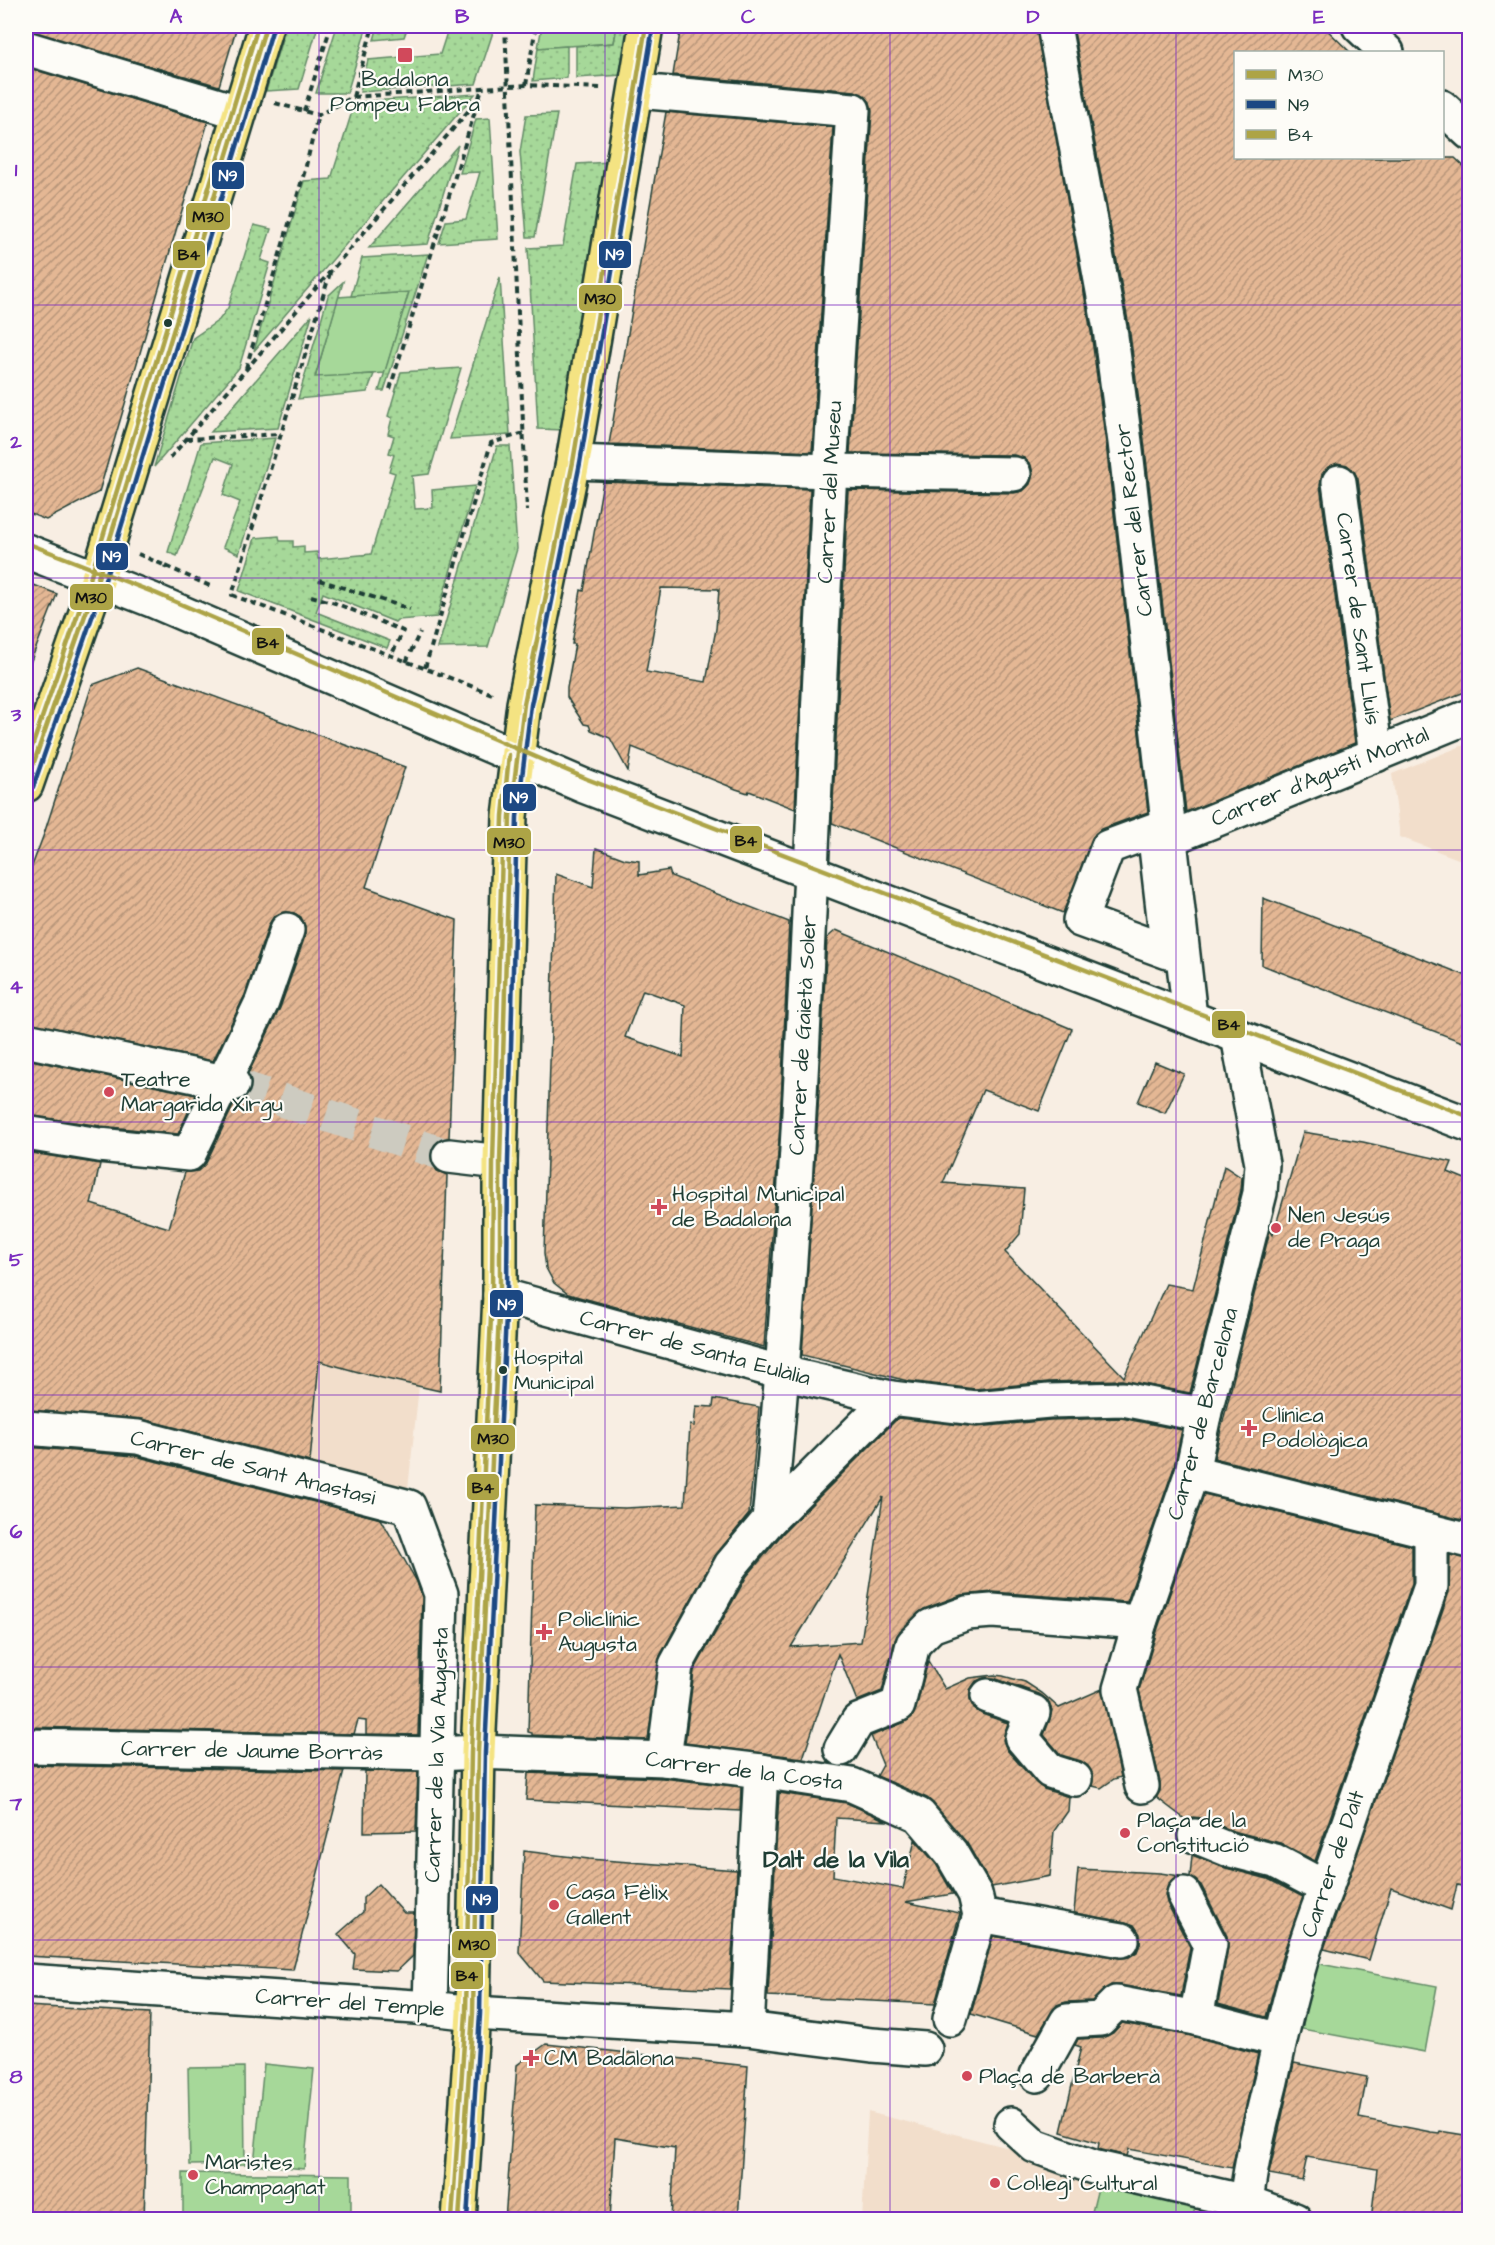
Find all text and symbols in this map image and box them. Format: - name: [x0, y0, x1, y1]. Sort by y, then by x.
- text: A: [170, 3, 183, 31]
- text: B: [455, 3, 470, 31]
- text: C: [741, 3, 756, 31]
- text: D: [1027, 3, 1040, 31]
- text: E: [1313, 3, 1325, 31]
- marker: Badalona Pompeu Fabra: [396, 46, 414, 64]
- legend: [1234, 51, 1444, 159]
- text: M30: [1288, 63, 1323, 88]
- place label: Badalona Pompeu Fabra: [330, 64, 480, 120]
- text: N9: [1288, 93, 1310, 118]
- text: B4: [1288, 123, 1313, 148]
- text: 1: [15, 156, 18, 184]
- line badge: N9: [211, 161, 245, 190]
- text: N9: [218, 165, 238, 187]
- line badge: M30: [185, 202, 231, 231]
- text: M30: [192, 206, 224, 228]
- line badge: B4: [172, 240, 206, 269]
- line badge: N9: [598, 240, 632, 269]
- text: B4: [178, 244, 200, 266]
- text: N9: [605, 244, 625, 266]
- line badge: M30: [578, 284, 623, 312]
- text: M30: [584, 288, 616, 310]
- unlabelled marker: [162, 317, 174, 329]
- street label: Carrer del Museu: [810, 400, 850, 584]
- street label: Carrer del Rector: [1107, 422, 1161, 618]
- text: 2: [9, 428, 22, 456]
- street label: Carrer de Sant Lluís: [1328, 511, 1388, 727]
- line badge: N9: [95, 542, 129, 571]
- text: N9: [102, 546, 122, 568]
- line badge: M30: [69, 583, 114, 611]
- text: M30: [75, 587, 107, 609]
- line badge: B4: [251, 627, 285, 656]
- text: B4: [257, 632, 279, 654]
- text: 3: [10, 701, 22, 729]
- street label: Carrer d'Agustí Montal: [1206, 719, 1434, 836]
- line badge: N9: [502, 783, 537, 812]
- text: N9: [509, 787, 529, 809]
- line badge: B4: [729, 825, 763, 854]
- line badge: M30: [486, 827, 532, 856]
- text: B4: [735, 830, 757, 852]
- text: M30: [493, 832, 525, 854]
- street label: Carrer de Gaietà Soler: [781, 914, 825, 1156]
- text: 4: [9, 973, 23, 1001]
- line badge: B4: [1211, 1010, 1246, 1039]
- text: B4: [1218, 1014, 1240, 1036]
- place label: Teatre Margarida Xirgu: [121, 1064, 283, 1121]
- marker: Teatre Margarida Xirgu: [102, 1085, 116, 1099]
- place label: Hospital Municipal de Badalona: [672, 1179, 845, 1235]
- marker: Hospital Municipal de Badalona: [650, 1198, 668, 1216]
- place label: Nen Jesús de Praga: [1288, 1200, 1390, 1257]
- marker: Nen Jesús de Praga: [1269, 1221, 1283, 1235]
- text: 5: [9, 1246, 24, 1274]
- line badge: N9: [489, 1289, 524, 1318]
- text: N9: [497, 1294, 517, 1316]
- street label: Carrer de Santa Eulàlia: [576, 1302, 814, 1394]
- street label: Carrer de Barcelona: [1160, 1304, 1246, 1524]
- place label: Hospital Municipal: [514, 1344, 594, 1397]
- marker: Hospital Municipal: [497, 1364, 509, 1376]
- place label: Clínica Podològica: [1262, 1400, 1368, 1457]
- marker: Clínica Podològica: [1240, 1419, 1258, 1437]
- street label: Carrer de Sant Anastasi: [127, 1423, 379, 1513]
- line badge: M30: [470, 1424, 516, 1453]
- text: M30: [477, 1428, 509, 1450]
- line badge: B4: [466, 1473, 500, 1501]
- text: B4: [472, 1477, 494, 1499]
- text: 6: [10, 1518, 23, 1546]
- place label: Policlínic Augusta: [558, 1604, 640, 1661]
- marker: Policlínic Augusta: [535, 1623, 553, 1641]
- street label: Carrer de la Via Augusta: [417, 1627, 458, 1883]
- street label: Carrer de Jaume Borràs: [121, 1733, 383, 1769]
- street label: Carrer de la Costa: [644, 1744, 844, 1798]
- street label: Carrer de Dalt: [1293, 1786, 1373, 1942]
- text: 7: [9, 1790, 23, 1818]
- place label: Plaça de la Constitució: [1137, 1805, 1250, 1861]
- marker: Plaça de la Constitució: [1118, 1826, 1132, 1840]
- district label: Dalt de la Vila: [763, 1843, 910, 1877]
- place label: Casa Fèlix Gallent: [566, 1877, 669, 1933]
- line badge: N9: [465, 1885, 499, 1914]
- text: N9: [472, 1889, 492, 1911]
- marker: Casa Fèlix Gallent: [547, 1898, 561, 1912]
- line badge: M30: [451, 1930, 497, 1959]
- text: M30: [458, 1934, 490, 1956]
- line badge: B4: [450, 1961, 484, 1990]
- text: B4: [456, 1965, 478, 1987]
- street label: Carrer del Temple: [254, 1981, 446, 2025]
- place label: CM Badalona: [544, 2043, 674, 2074]
- marker: CM Badalona: [522, 2049, 540, 2067]
- place label: Plaça de Barberà: [979, 2061, 1160, 2092]
- text: 8: [10, 2063, 23, 2091]
- marker: Plaça de Barberà: [960, 2069, 974, 2083]
- place label: Maristes Champagnat: [205, 2147, 326, 2204]
- marker: Maristes Champagnat: [186, 2168, 200, 2182]
- place label: Col·legi Cultural: [1007, 2168, 1157, 2200]
- marker: Col·legi Cultural: [988, 2176, 1002, 2190]

